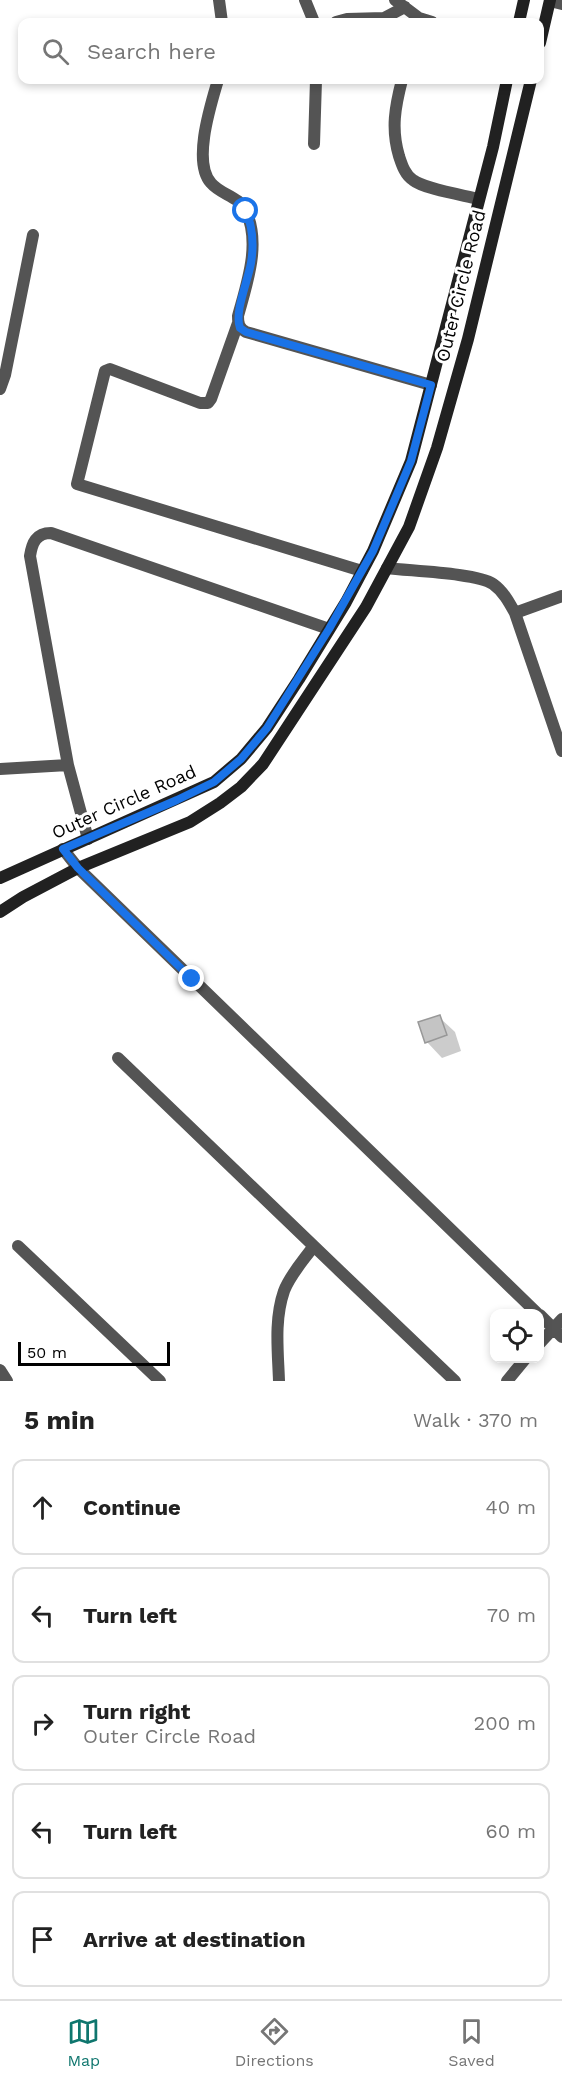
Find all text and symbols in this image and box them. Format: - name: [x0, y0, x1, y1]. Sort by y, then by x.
- search box: [18, 18, 544, 84]
- icon: search: [39, 35, 72, 68]
- text: Search here: [87, 39, 216, 64]
- route start: [232, 197, 258, 223]
- street label: Outer Circle Road: [431, 208, 490, 364]
- street label: Outer Circle Road: [48, 760, 199, 843]
- route end: [178, 965, 204, 991]
- map controls: [490, 1309, 544, 1363]
- button: locate: [490, 1309, 544, 1363]
- scale bar: [18, 1339, 170, 1366]
- text: 50 m: [27, 1343, 67, 1362]
- text: 5 min: [24, 1405, 95, 1435]
- text: Walk · 370 m: [413, 1408, 538, 1432]
- icon: ahead: [26, 1491, 59, 1524]
- text: Continue: [83, 1495, 181, 1520]
- text: 40 m: [485, 1495, 536, 1519]
- icon: left: [26, 1599, 59, 1632]
- text: Turn left: [83, 1603, 177, 1628]
- text: 70 m: [487, 1603, 536, 1627]
- text: Turn right: [83, 1699, 190, 1724]
- icon: right: [26, 1707, 59, 1740]
- text: 200 m: [474, 1711, 536, 1735]
- text: Outer Circle Road: [83, 1724, 256, 1748]
- icon: left: [26, 1815, 59, 1848]
- text: Turn left: [83, 1819, 177, 1844]
- text: 60 m: [486, 1819, 536, 1843]
- icon: arrive: [26, 1923, 59, 1956]
- text: Arrive at destination: [83, 1927, 306, 1952]
- tab: Map: [67, 2015, 100, 2070]
- tab: Directions: [235, 2015, 314, 2070]
- tab: Saved: [448, 2015, 495, 2070]

